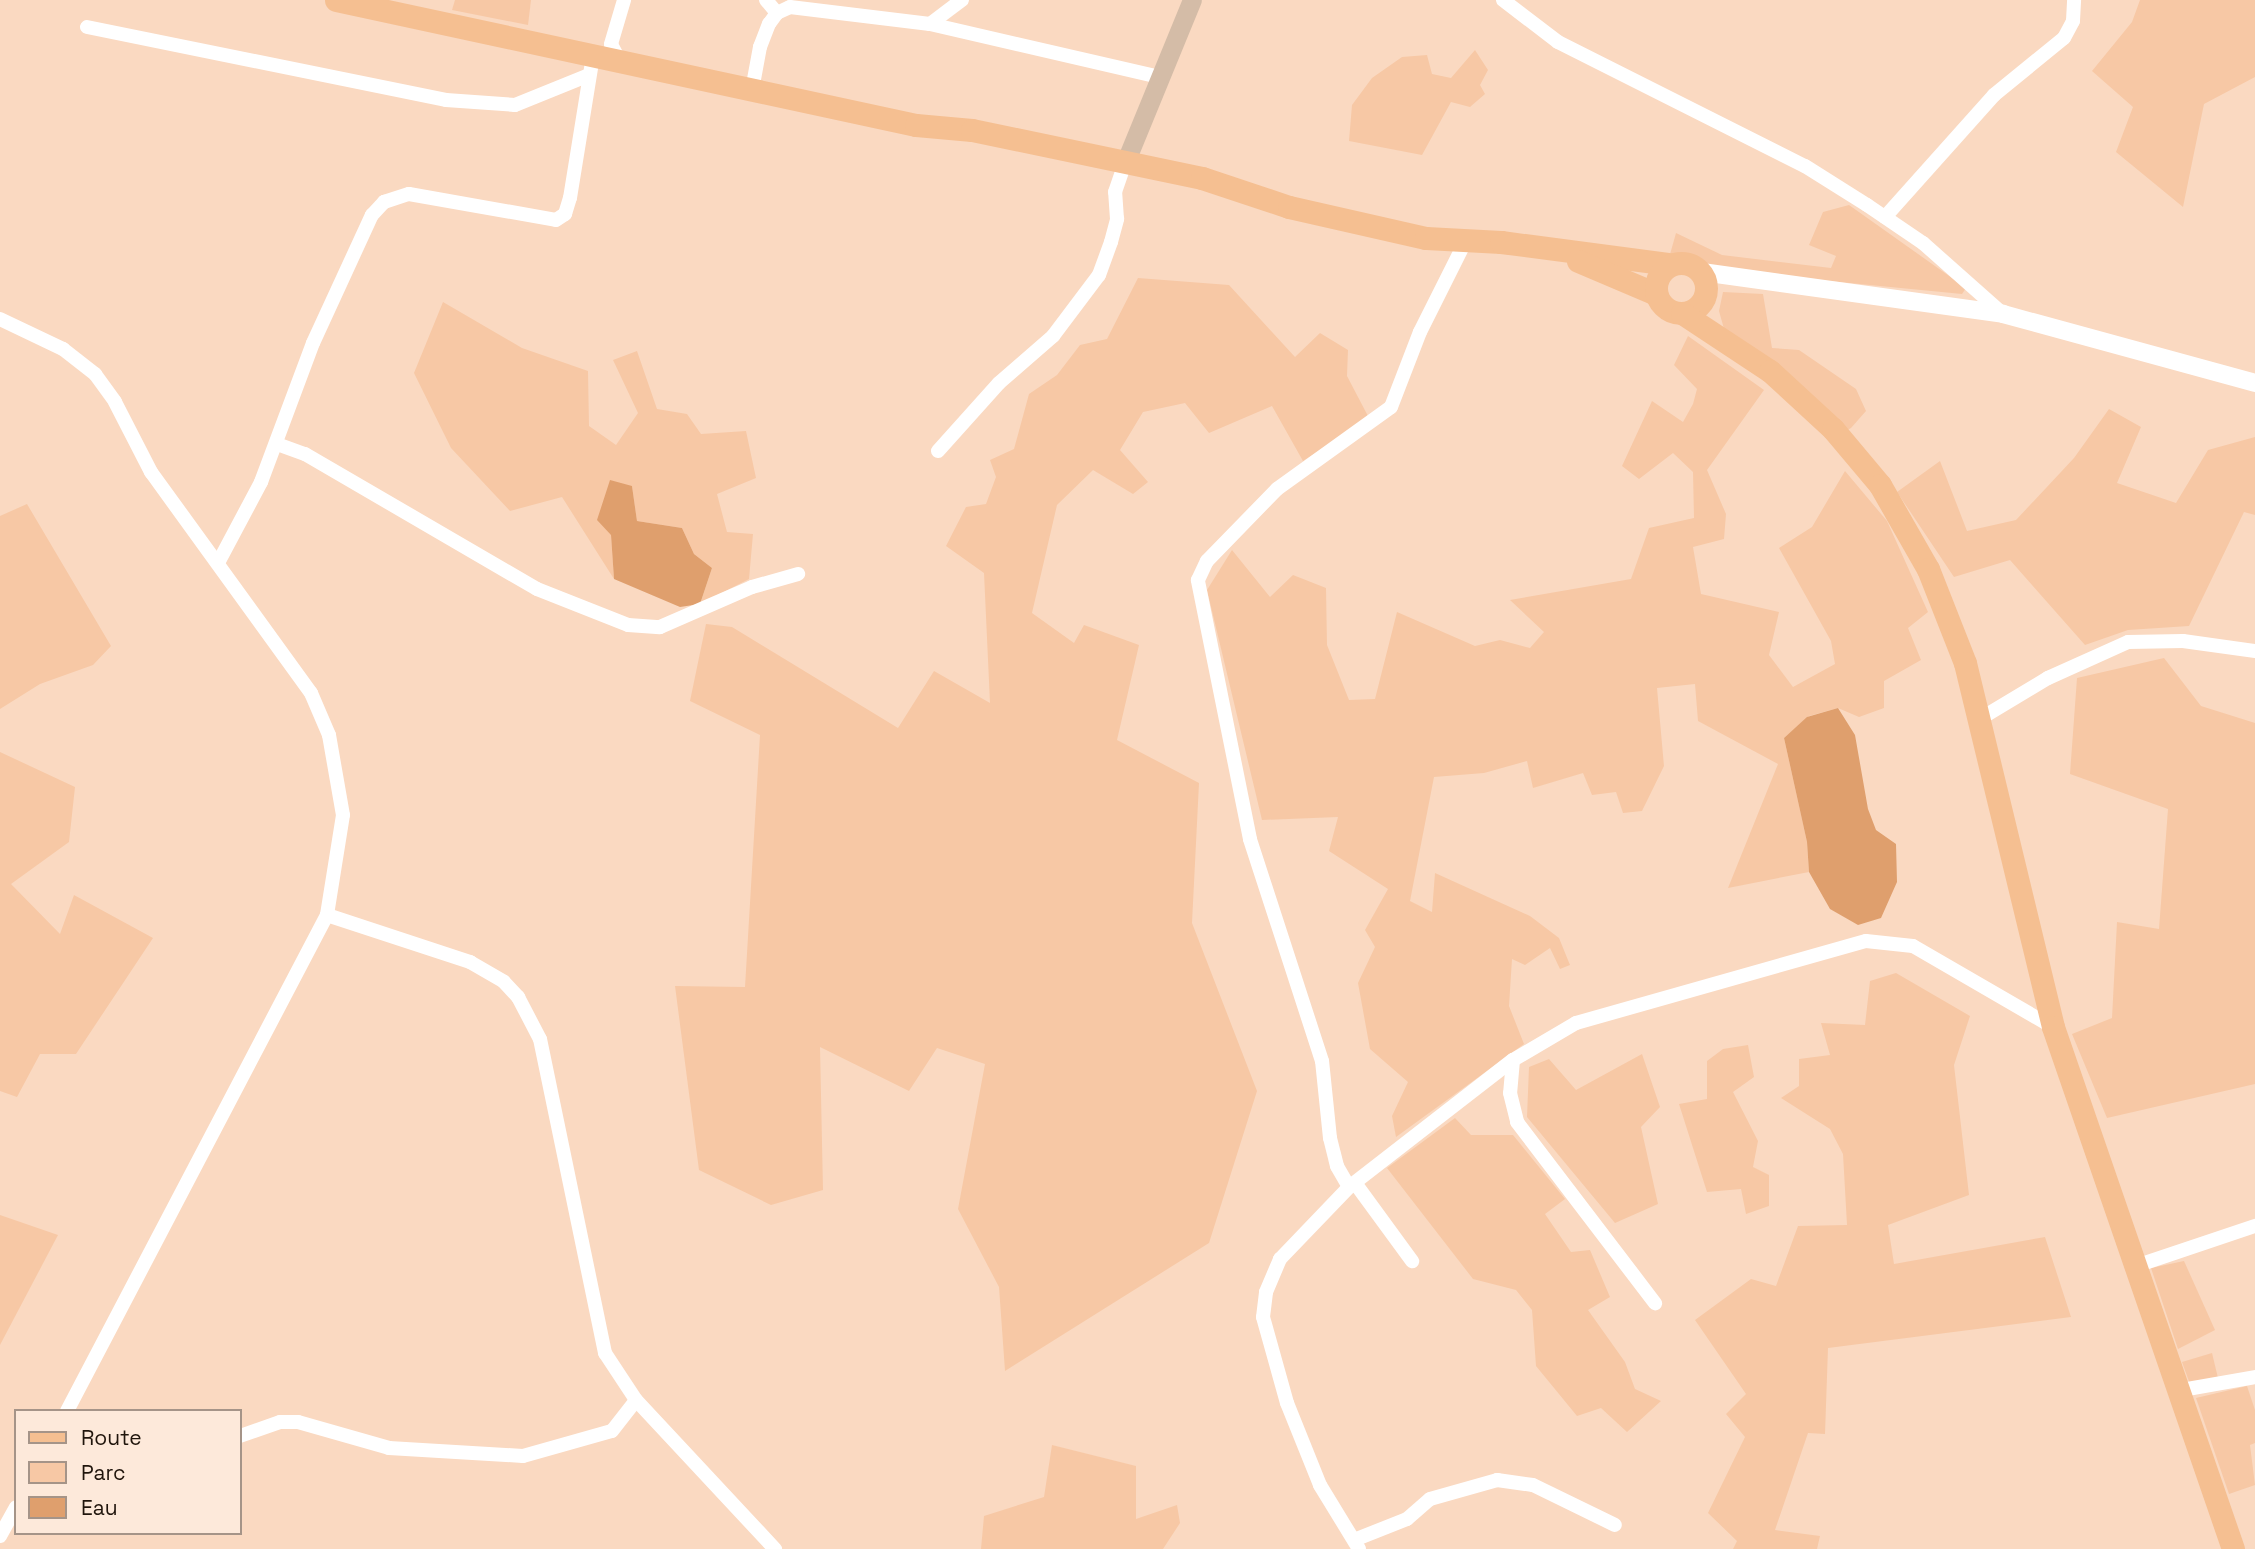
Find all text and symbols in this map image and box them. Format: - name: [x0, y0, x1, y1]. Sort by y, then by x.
- legend: [14, 1409, 242, 1535]
- text: Route: [81, 1424, 142, 1451]
- text: Parc: [81, 1459, 126, 1486]
- text: Eau: [81, 1494, 118, 1521]

